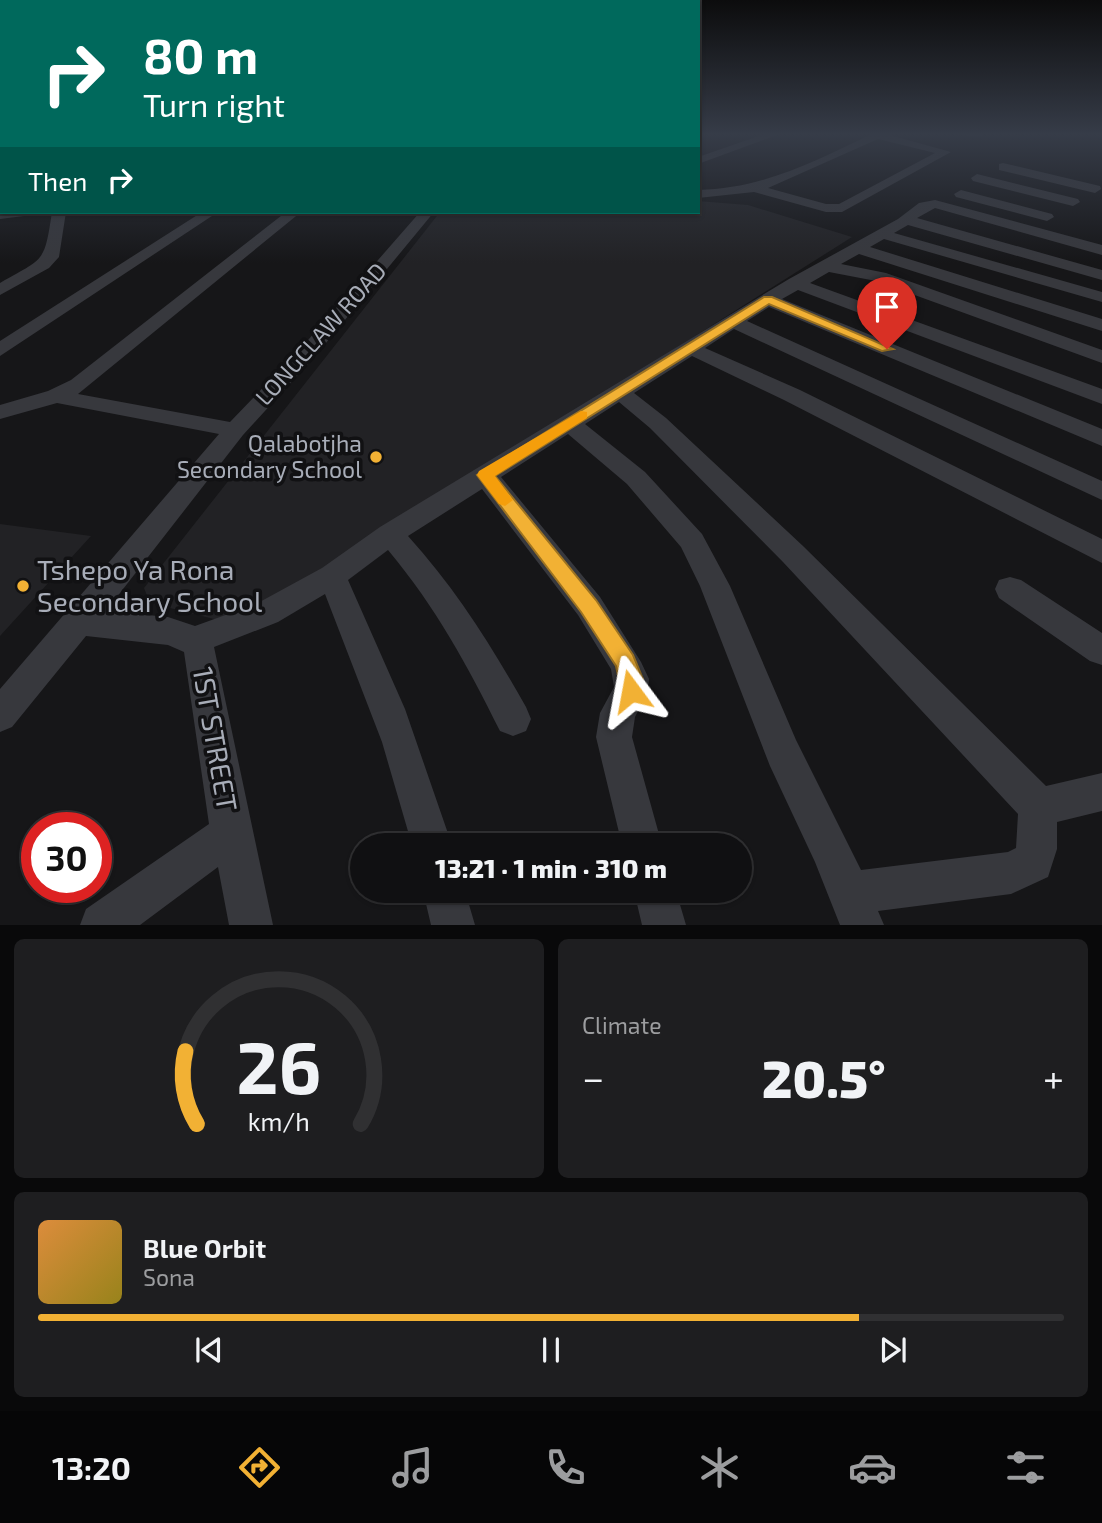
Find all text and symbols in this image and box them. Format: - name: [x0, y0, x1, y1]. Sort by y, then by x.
- text: 80 m: [143, 25, 258, 84]
- icon: right: [28, 28, 119, 119]
- text: Turn right: [143, 85, 285, 123]
- icon: right: [101, 161, 139, 199]
- text: Then: [28, 165, 87, 196]
- street label: LONGCLAW ROAD: [249, 256, 392, 410]
- pin: [857, 277, 917, 349]
- icon: arrive: [868, 288, 906, 326]
- place label: Qalabotjha Secondary School: [177, 429, 362, 483]
- marker: Qalabotjha Secondary School: [368, 449, 384, 465]
- place label: Tshepo Ya Rona Secondary School: [37, 552, 263, 618]
- marker: Tshepo Ya Rona Secondary School: [15, 578, 31, 594]
- position arrow: [594, 654, 668, 728]
- street label: 1ST STREET: [187, 664, 245, 813]
- speed limit sign: 30: [21, 812, 112, 903]
- text: 13:21 · 1 min · 310 m: [435, 852, 667, 883]
- text: Climate: [582, 1011, 662, 1039]
- text: 26: [236, 1022, 322, 1110]
- text: 20.5°: [762, 1046, 886, 1108]
- text: −: [582, 1054, 604, 1100]
- text: +: [1043, 1054, 1064, 1100]
- text: km/h: [248, 1106, 310, 1136]
- text: Blue Orbit: [143, 1232, 266, 1263]
- text: Sona: [143, 1263, 195, 1291]
- icon: previous: [190, 1331, 228, 1369]
- icon: pause: [532, 1331, 570, 1369]
- icon: next: [874, 1331, 912, 1369]
- icon: directions: [235, 1443, 284, 1492]
- icon: music: [388, 1443, 437, 1492]
- icon: phone: [541, 1443, 590, 1492]
- icon: climate: [695, 1443, 744, 1492]
- icon: car: [848, 1443, 897, 1492]
- icon: filters: [1001, 1443, 1050, 1492]
- text: 13:20: [52, 1448, 131, 1486]

